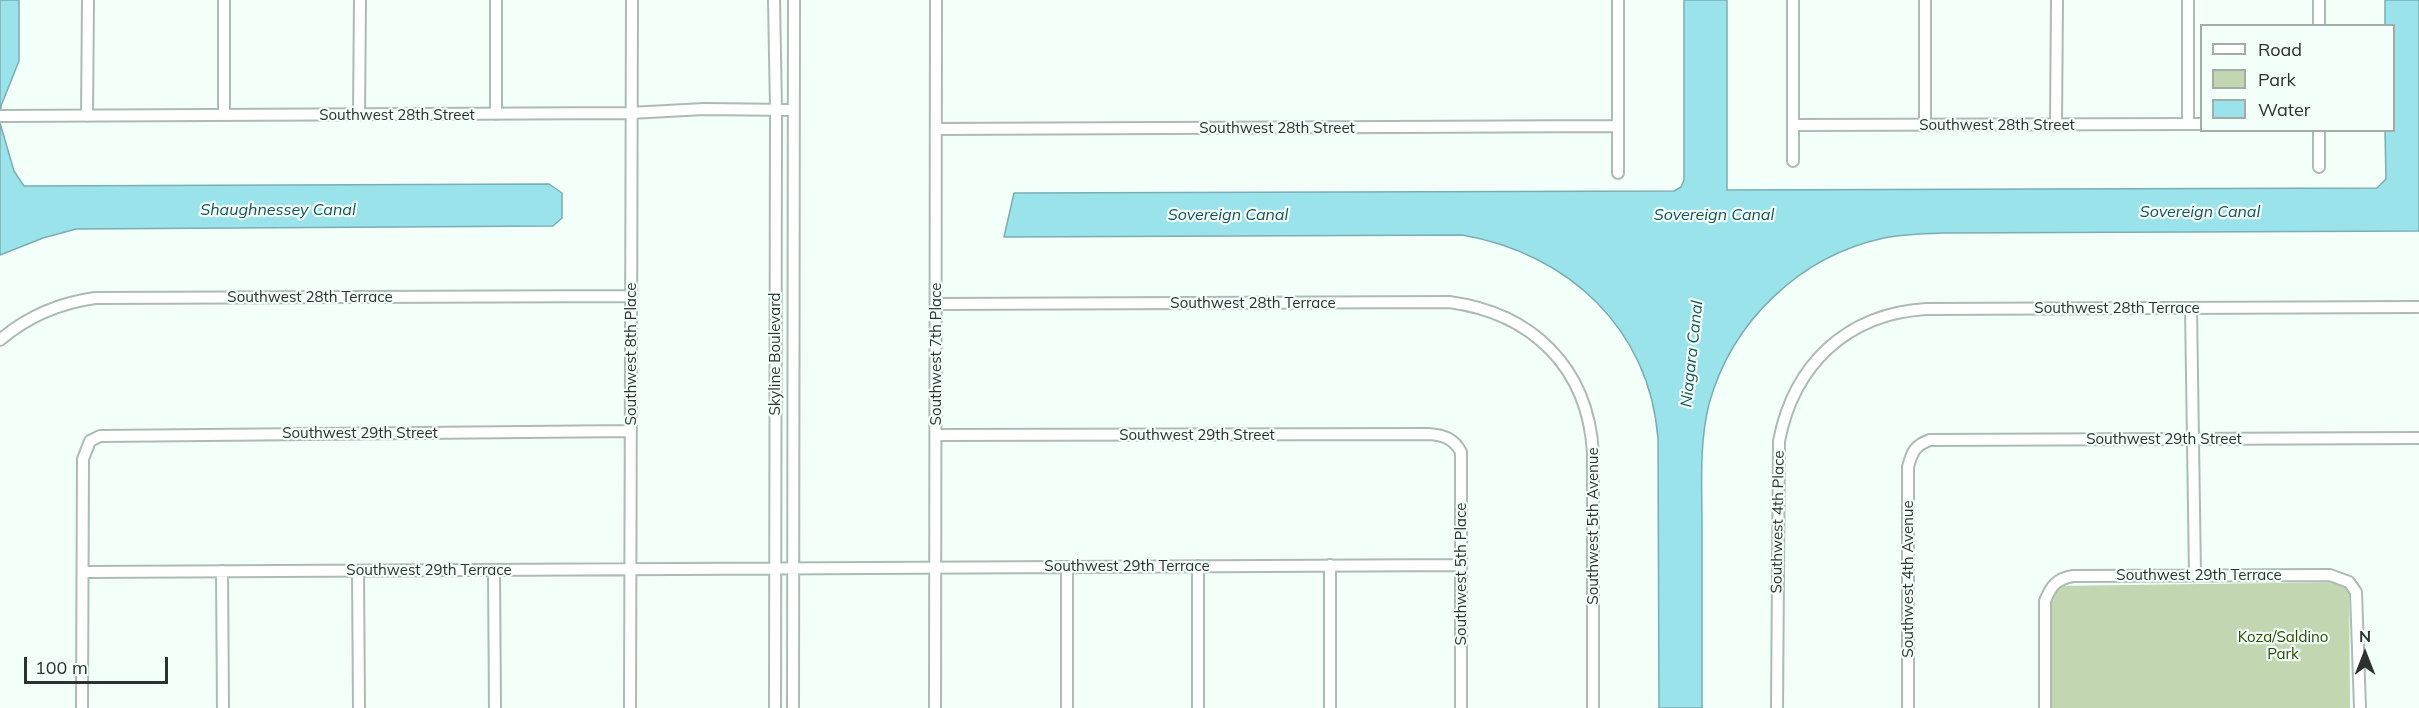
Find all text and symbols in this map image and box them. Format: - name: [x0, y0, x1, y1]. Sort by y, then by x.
- legend: [2200, 24, 2395, 132]
- text: Road: [2258, 38, 2302, 61]
- text: Park: [2258, 68, 2296, 91]
- text: Water: [2258, 98, 2310, 121]
- street label: Southwest 28th Street: [319, 106, 475, 124]
- street label: Southwest 28th Street: [1919, 116, 2075, 134]
- street label: Southwest 28th Street: [1199, 119, 1355, 137]
- water label: Shaughnessey Canal: [200, 200, 356, 220]
- water label: Sovereign Canal: [2140, 202, 2260, 222]
- water label: Sovereign Canal: [1168, 205, 1288, 225]
- water label: Sovereign Canal: [1654, 205, 1774, 225]
- street label: Southwest 8th Place: [622, 283, 640, 425]
- street label: Southwest 7th Place: [927, 283, 945, 425]
- street label: Southwest 28th Terrace: [227, 288, 393, 306]
- street label: Skyline Boulevard: [766, 292, 784, 416]
- street label: Southwest 28th Terrace: [1170, 294, 1336, 312]
- street label: Southwest 28th Terrace: [2034, 299, 2200, 317]
- water label: Niagara Canal: [1677, 300, 1707, 408]
- street label: Southwest 29th Street: [282, 424, 438, 442]
- street label: Southwest 29th Street: [1119, 426, 1275, 444]
- street label: Southwest 29th Street: [2086, 430, 2242, 448]
- street label: Southwest 5th Avenue: [1584, 447, 1602, 605]
- street label: Southwest 4th Place: [1768, 450, 1788, 594]
- street label: Southwest 4th Avenue: [1899, 500, 1917, 658]
- street label: Southwest 5th Place: [1452, 503, 1470, 645]
- street label: Southwest 29th Terrace: [1044, 557, 1210, 575]
- street label: Southwest 29th Terrace: [346, 561, 512, 579]
- street label: Southwest 29th Terrace: [2116, 566, 2282, 584]
- north arrow: [2335, 624, 2395, 684]
- text: N: [2359, 626, 2371, 646]
- park label: Koza/Saldino Park: [2238, 628, 2328, 663]
- scale bar: [27, 645, 171, 683]
- text: 100 m: [35, 656, 88, 679]

